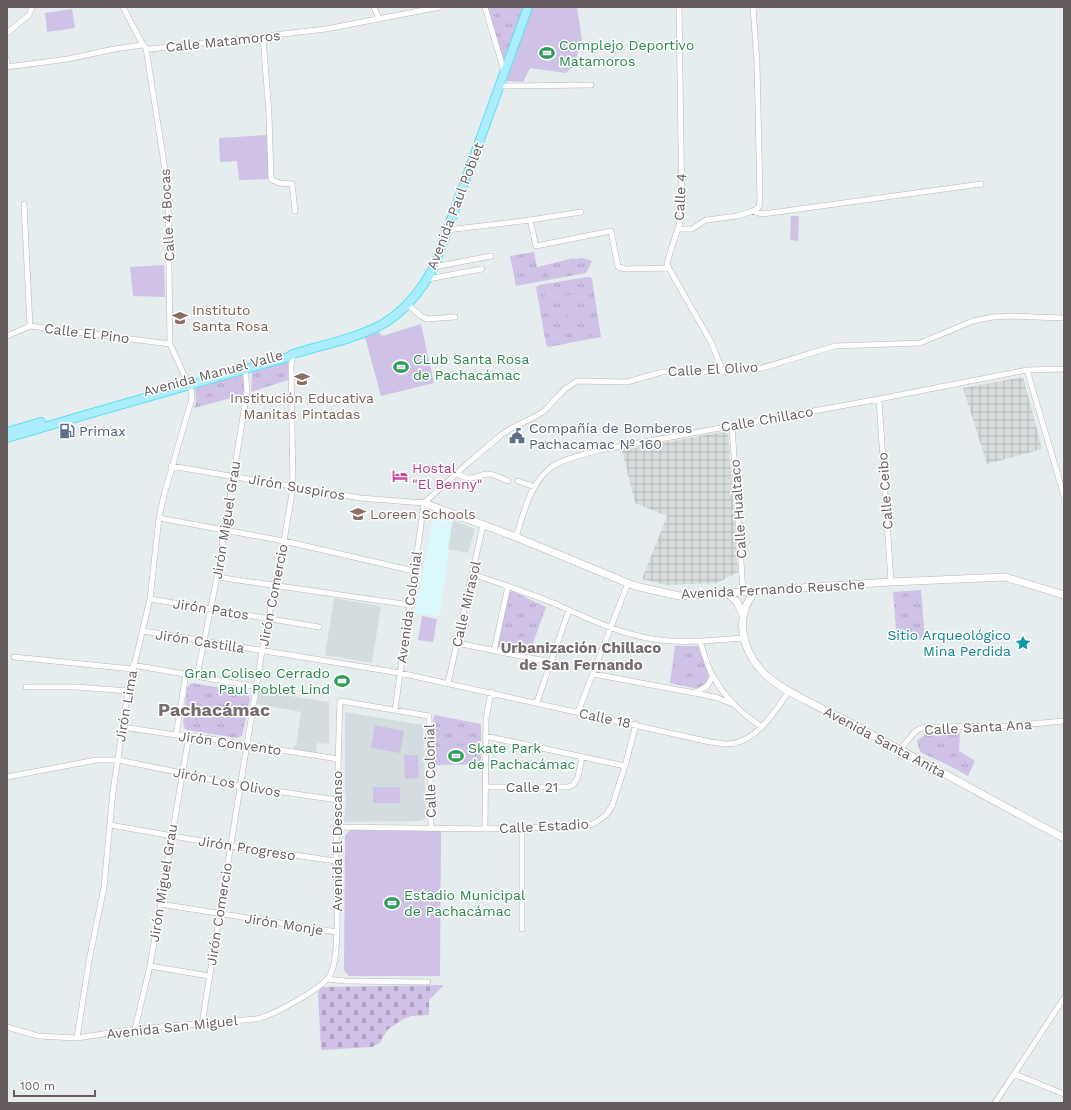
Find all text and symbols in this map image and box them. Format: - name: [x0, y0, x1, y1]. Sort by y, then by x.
- street label: Calle Matamoros: [165, 27, 281, 55]
- place label: Complejo Deportivo Matamoros: [559, 37, 694, 69]
- sports icon: Complejo Deportivo Matamoros: [538, 44, 556, 62]
- street label: Avenida Paul Poblet: [423, 140, 487, 272]
- street label: Calle 4 Bocas: [157, 168, 177, 262]
- street label: Calle 4: [671, 173, 689, 221]
- place label: Instituto Santa Rosa: [192, 302, 268, 334]
- school or university icon: Instituto Santa Rosa: [171, 309, 189, 327]
- street label: Calle El Pino: [43, 320, 131, 346]
- street label: Avenida Manuel Valle: [141, 347, 285, 399]
- place label: CLub Santa Rosa de Pachacámac: [413, 351, 529, 383]
- sports icon: CLub Santa Rosa de Pachacámac: [392, 358, 410, 376]
- street label: Calle El Olivo: [667, 359, 759, 379]
- school or university icon: Institución Educativa Manitas Pintadas: [293, 370, 311, 388]
- place label: Institución Educativa Manitas Pintadas: [230, 390, 374, 422]
- street label: Calle Chillaco: [719, 403, 815, 435]
- place label: Compañía de Bomberos Pachacamac Nº 160: [529, 420, 692, 452]
- fuel station icon: Primax: [58, 422, 76, 440]
- place label: Primax: [79, 423, 126, 439]
- public building icon: Compañía de Bomberos Pachacamac Nº 160: [508, 427, 526, 445]
- street label: Calle Ceibo: [874, 452, 896, 530]
- street label: Calle Hualtaco: [727, 459, 749, 559]
- street label: Jirón Miguel Grau: [209, 460, 243, 580]
- place label: Hostal "El Benny": [412, 460, 482, 492]
- hotel icon: Hostal "El Benny": [391, 467, 409, 485]
- street label: Jirón Suspiros: [248, 471, 346, 503]
- school or university icon: Loreen Schools: [349, 505, 367, 523]
- place label: Loreen Schools: [370, 506, 476, 522]
- street label: Jirón Comercio: [255, 543, 291, 647]
- street label: Avenida Colonial: [393, 549, 425, 664]
- street label: Calle Mirasol: [448, 559, 484, 649]
- street label: Avenida Fernando Reusche: [681, 576, 865, 602]
- street label: Jirón Patos: [172, 595, 250, 623]
- street label: Jirón Castilla: [154, 626, 246, 656]
- place label: Sitio Arqueológico Mina Perdida: [887, 627, 1011, 659]
- place icon: Sitio Arqueológico Mina Perdida: [1014, 634, 1032, 652]
- district label: Urbanización Chillaco de San Fernando: [501, 639, 661, 674]
- place label: Gran Coliseo Cerrado Paul Poblet Lind: [184, 665, 330, 697]
- street label: Jirón Lima: [112, 669, 140, 743]
- sports icon: Gran Coliseo Cerrado Paul Poblet Lind: [333, 672, 351, 690]
- district label: Pachacámac: [158, 699, 270, 720]
- street label: Avenida Santa Anita: [821, 703, 949, 781]
- street label: Calle 18: [578, 705, 632, 731]
- street label: Calle Santa Ana: [924, 716, 1032, 738]
- street label: Calle Colonial: [421, 723, 439, 818]
- street label: Jirón Convento: [178, 728, 282, 758]
- place label: Skate Park de Pachacámac: [468, 740, 576, 772]
- sports icon: Skate Park de Pachacámac: [447, 747, 465, 765]
- street label: Jirón Los Olivos: [172, 764, 282, 800]
- street label: Avenida El Descanso: [329, 771, 345, 911]
- street label: Calle 21: [506, 779, 558, 795]
- street label: Calle Estadio: [499, 816, 589, 836]
- street label: Jirón Miguel Grau: [146, 823, 180, 943]
- street label: Jirón Progreso: [197, 832, 297, 864]
- street label: Jirón Comercio: [203, 861, 235, 967]
- place label: Estadio Municipal de Pachacámac: [404, 887, 526, 919]
- sports icon: Estadio Municipal de Pachacámac: [383, 894, 401, 912]
- street label: Jirón Monje: [243, 910, 325, 938]
- street label: Avenida San Miguel: [106, 1012, 239, 1042]
- scale bar: [14, 1072, 95, 1098]
- text: 100 m: [20, 1079, 55, 1093]

